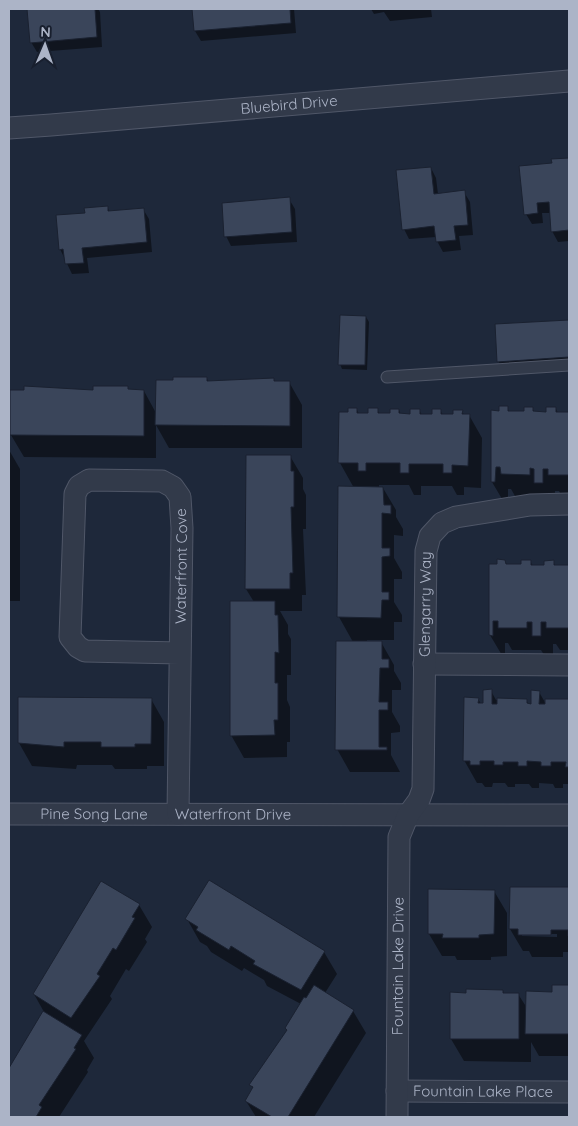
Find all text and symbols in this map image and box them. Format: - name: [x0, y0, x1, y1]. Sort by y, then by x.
- north arrow: [20, 20, 70, 70]
- text: N: [40, 23, 51, 41]
- street label: Bluebird Drive: [240, 91, 338, 118]
- street label: Waterfront Cove: [171, 508, 191, 624]
- street label: Glengarry Way: [415, 551, 435, 657]
- street label: Pine Song Lane: [40, 804, 148, 823]
- street label: Waterfront Drive: [175, 804, 291, 824]
- street label: Fountain Lake Drive: [388, 897, 408, 1035]
- street label: Fountain Lake Place: [413, 1081, 553, 1101]

